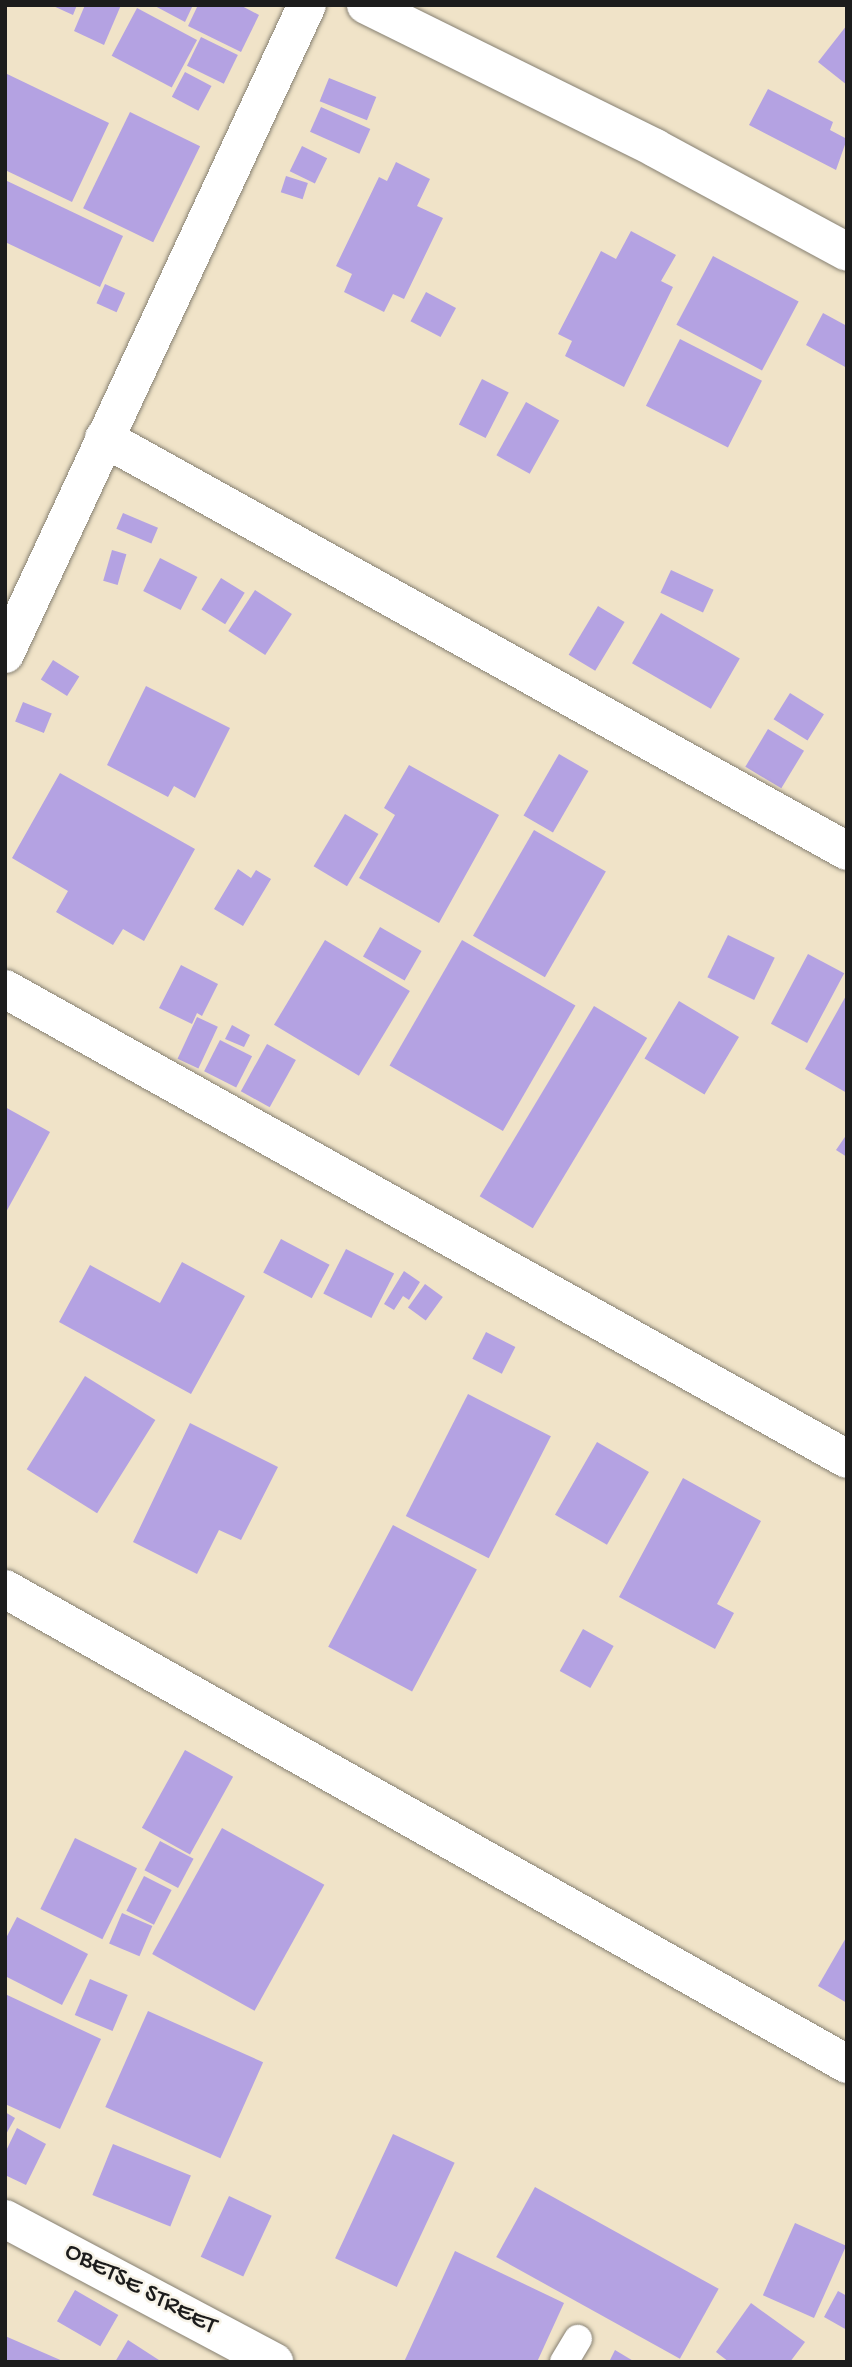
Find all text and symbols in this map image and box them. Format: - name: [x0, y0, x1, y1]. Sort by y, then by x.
- street label: OBETSE STREET: [59, 2237, 221, 2343]

